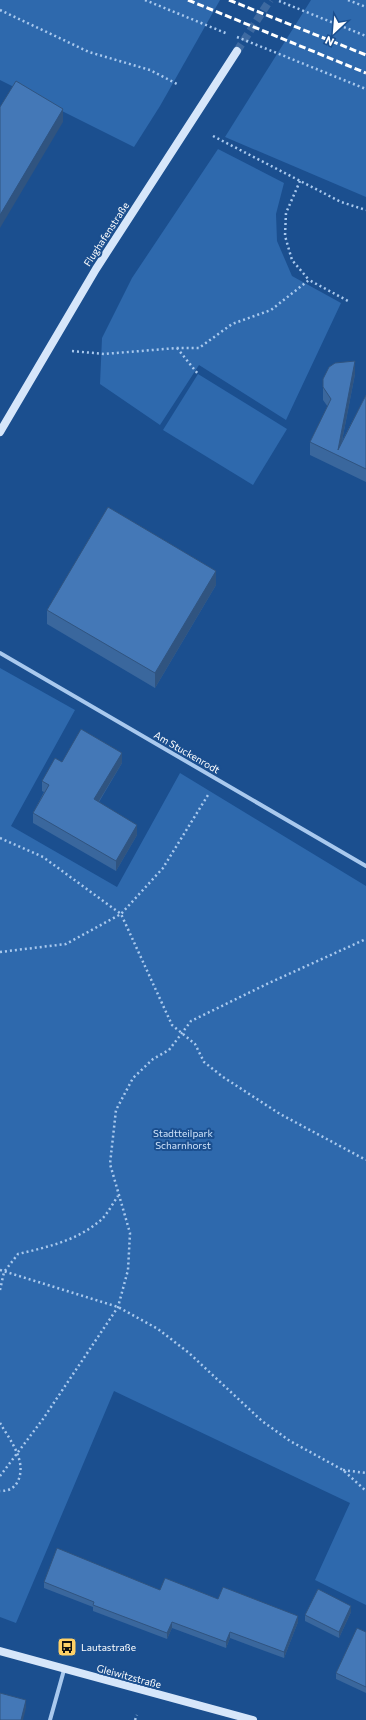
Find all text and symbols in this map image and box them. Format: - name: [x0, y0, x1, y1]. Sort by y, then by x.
- north arrow: [314, 12, 354, 52]
- text: N: [323, 34, 336, 49]
- street label: Flughafenstraße: [81, 200, 131, 268]
- street label: Am Stuckenrodt: [152, 728, 222, 776]
- park label: Stadtteilpark Scharnhorst: [153, 1127, 214, 1151]
- bus stop icon: Lautastraße: [56, 1636, 78, 1658]
- place label: Lautastraße: [81, 1641, 136, 1653]
- street label: Gleiwitzstraße: [95, 1662, 163, 1690]

